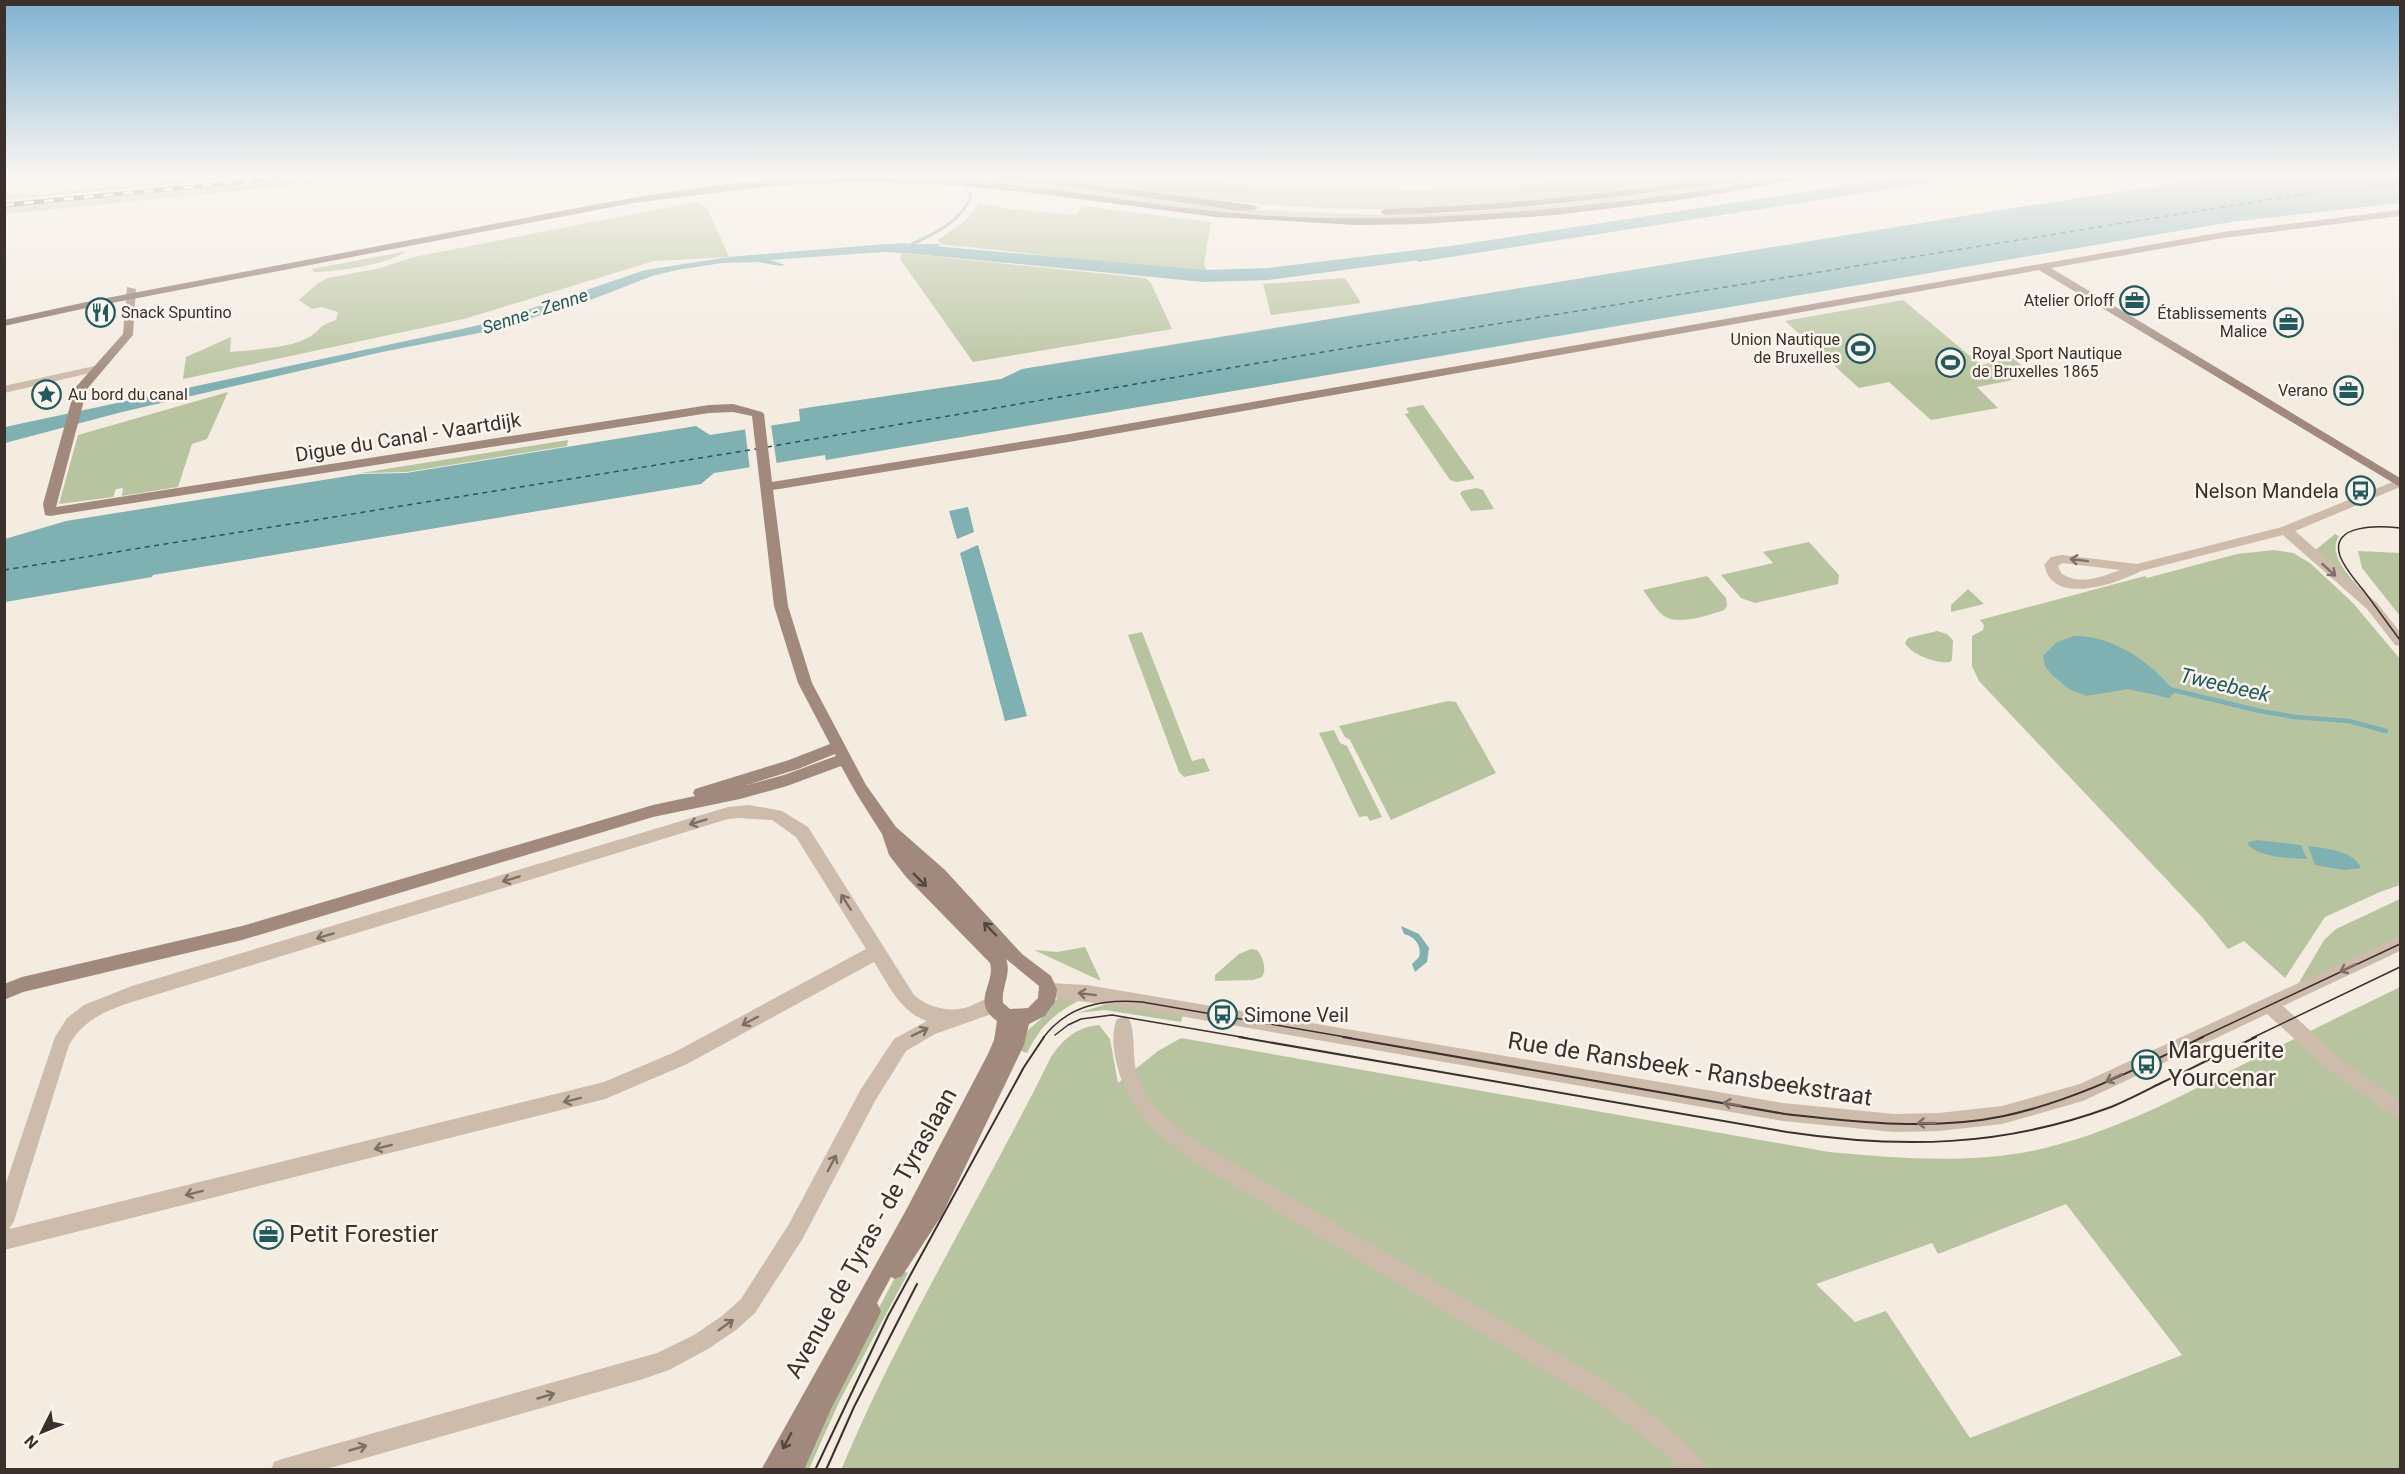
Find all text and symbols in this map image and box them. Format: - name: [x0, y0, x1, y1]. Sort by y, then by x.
- water label: Senne - Zenne: [479, 284, 591, 338]
- office icon: Atelier Orloff: [2119, 284, 2151, 316]
- place label: Atelier Orloff: [2024, 291, 2114, 310]
- restaurant icon: Snack Spuntino: [84, 296, 116, 328]
- place label: Snack Spuntino: [121, 303, 232, 322]
- place label: Établissements Malice: [2157, 304, 2267, 341]
- office icon: Établissements Malice: [2272, 306, 2304, 338]
- place label: Union Nautique de Bruxelles: [1731, 330, 1840, 367]
- sports icon: Union Nautique de Bruxelles: [1845, 332, 1877, 364]
- place label: Royal Sport Nautique de Bruxelles 1865: [1972, 344, 2122, 381]
- sports icon: Royal Sport Nautique de Bruxelles 1865: [1935, 346, 1967, 378]
- office icon: Verano: [2333, 374, 2365, 406]
- place icon: Au bord du canal: [31, 378, 63, 410]
- place label: Verano: [2278, 381, 2328, 400]
- place label: Au bord du canal: [68, 385, 188, 404]
- street label: Digue du Canal - Vaartdijk: [293, 407, 523, 467]
- bus stop icon: Nelson Mandela: [2344, 475, 2376, 507]
- place label: Nelson Mandela: [2195, 479, 2339, 503]
- one-way arrow: [2070, 555, 2090, 566]
- one-way arrow: [2321, 563, 2336, 577]
- water label: Tweebeek: [2178, 663, 2273, 707]
- one-way arrow: [689, 817, 708, 828]
- one-way arrow: [913, 873, 928, 888]
- one-way arrow: [502, 874, 521, 885]
- one-way arrow: [839, 894, 851, 911]
- one-way arrow: [982, 921, 997, 936]
- one-way arrow: [315, 931, 334, 942]
- one-way arrow: [2339, 963, 2357, 975]
- one-way arrow: [1077, 988, 1097, 999]
- bus stop icon: Simone Veil: [1207, 999, 1239, 1031]
- place label: Simone Veil: [1244, 1003, 1349, 1027]
- one-way arrow: [742, 1015, 759, 1027]
- one-way arrow: [910, 1026, 928, 1038]
- street label: Rue de Ransbeek - Ransbeekstraat: [1506, 1026, 1874, 1112]
- place label: Marguerite Yourcenar: [2168, 1036, 2284, 1092]
- bus stop icon: Marguerite Yourcenar: [2131, 1048, 2163, 1080]
- one-way arrow: [2106, 1073, 2124, 1085]
- street label: Avenue de Tyras - de Tyraslaan: [779, 1083, 963, 1383]
- one-way arrow: [563, 1094, 582, 1106]
- one-way arrow: [1723, 1098, 1743, 1109]
- one-way arrow: [1916, 1117, 1936, 1128]
- one-way arrow: [374, 1141, 393, 1153]
- one-way arrow: [827, 1155, 838, 1173]
- one-way arrow: [185, 1188, 204, 1200]
- office icon: Petit Forestier: [252, 1218, 284, 1250]
- place label: Petit Forestier: [289, 1220, 438, 1248]
- one-way arrow: [717, 1319, 733, 1331]
- one-way arrow: [536, 1389, 555, 1401]
- north arrow: [12, 1402, 72, 1462]
- text: N: [21, 1431, 42, 1452]
- one-way arrow: [781, 1431, 792, 1449]
- one-way arrow: [348, 1442, 367, 1453]

